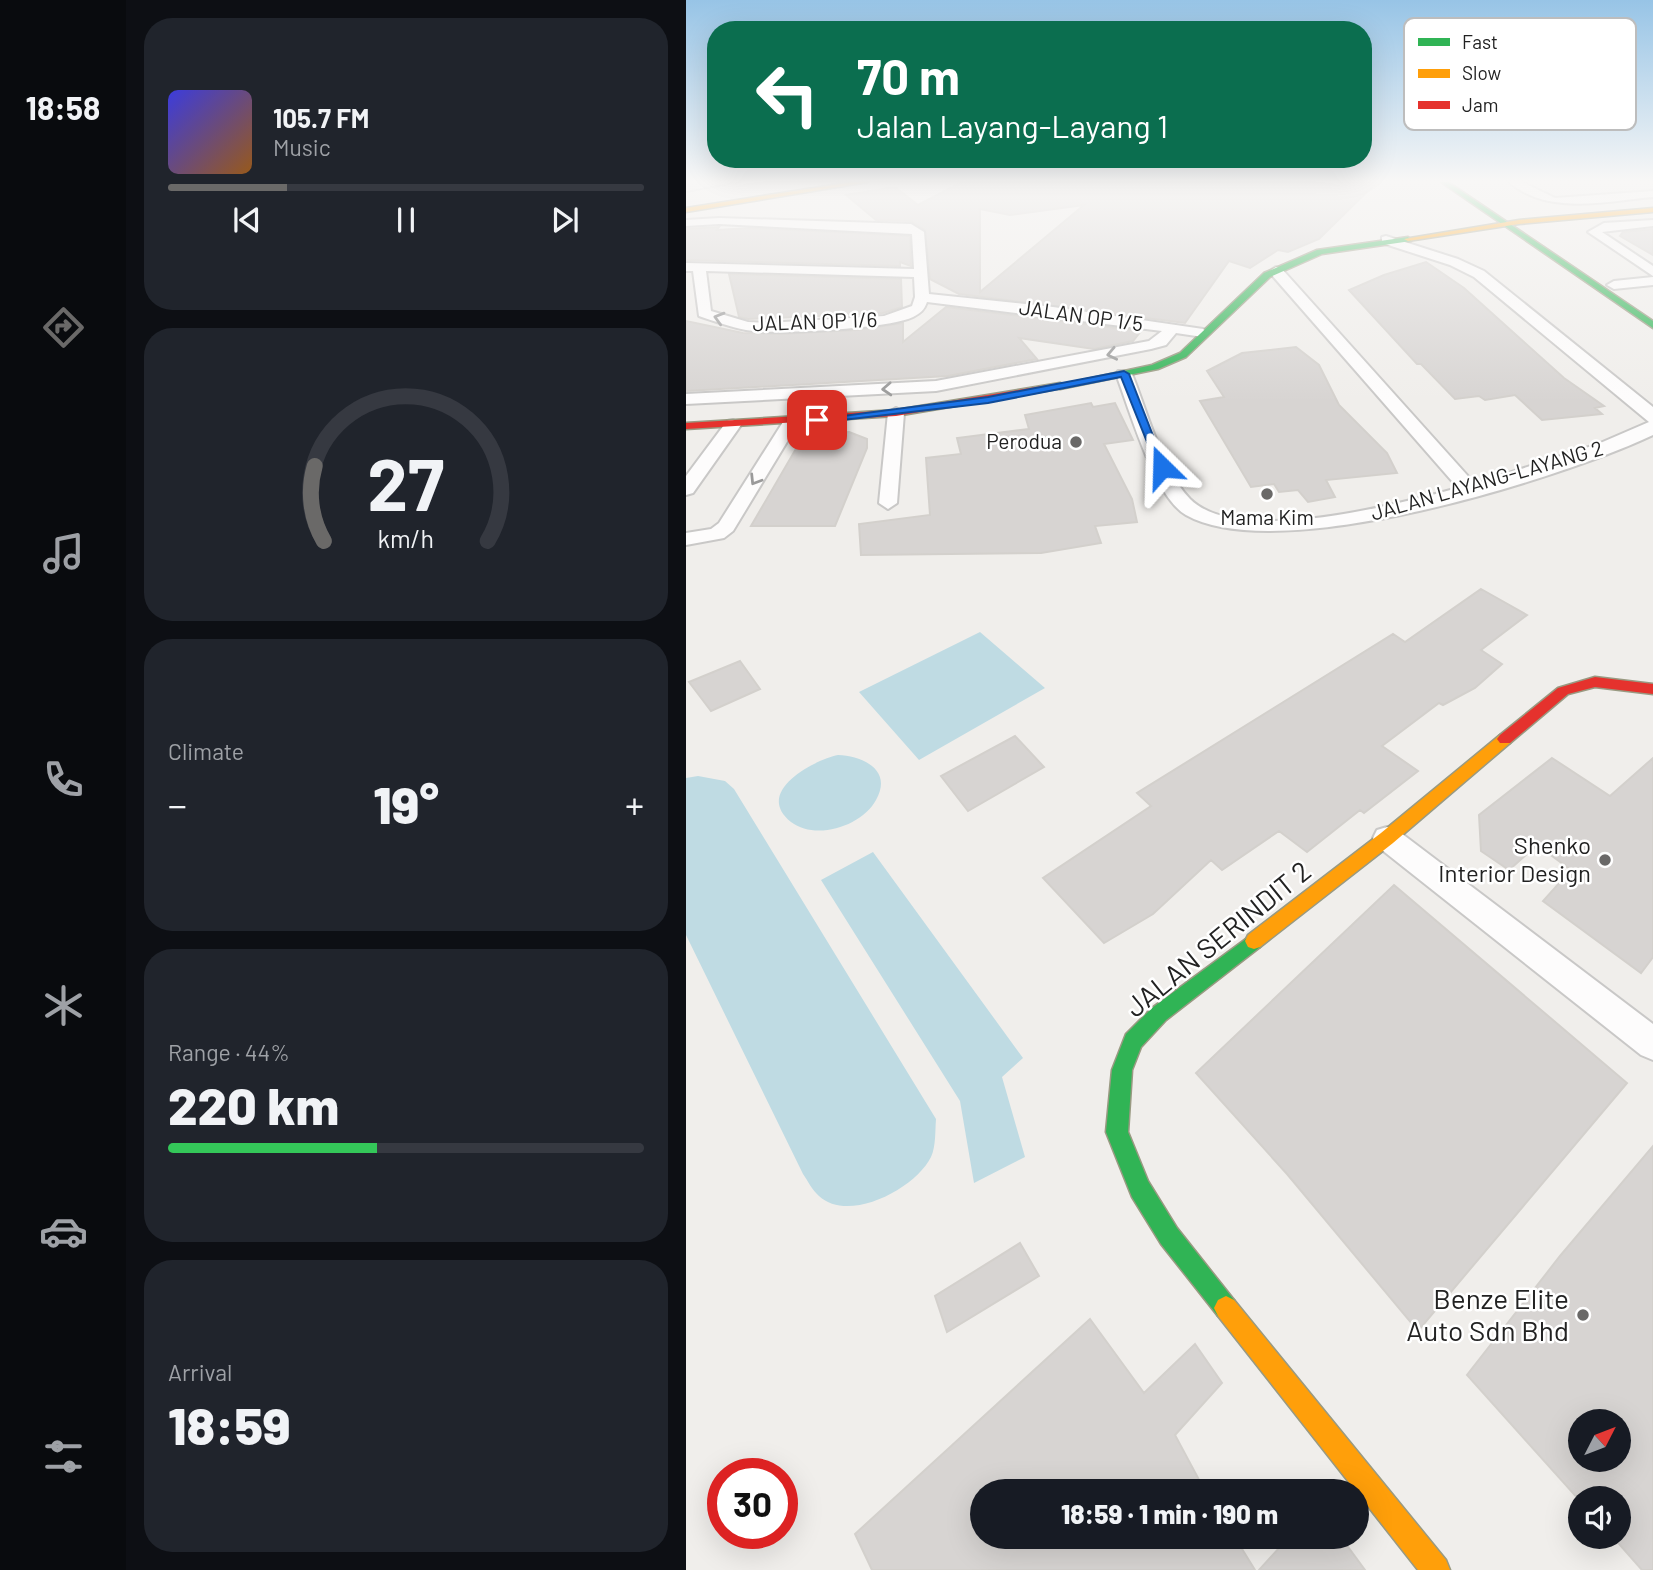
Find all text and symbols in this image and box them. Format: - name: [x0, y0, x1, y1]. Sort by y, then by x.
- legend: [1404, 18, 1636, 130]
- text: Fast: [1462, 30, 1498, 53]
- text: 70 m: [857, 46, 960, 105]
- icon: left: [742, 49, 833, 140]
- text: Slow: [1462, 61, 1501, 84]
- text: 18:58: [26, 88, 100, 126]
- text: Jam: [1462, 93, 1498, 116]
- text: 105.7 FM: [273, 102, 369, 133]
- text: Jalan Layang-Layang 1: [857, 106, 1168, 144]
- text: Music: [273, 133, 331, 161]
- icon: previous: [228, 201, 266, 239]
- icon: pause: [387, 201, 425, 239]
- icon: next: [546, 201, 584, 239]
- street label: JALAN OP 1/5: [1018, 293, 1145, 336]
- icon: directions: [39, 303, 88, 352]
- street label: JALAN OP 1/6: [752, 306, 878, 335]
- one-way arrow: [713, 311, 725, 326]
- one-way arrow: [1106, 346, 1118, 360]
- one-way arrow: [881, 381, 892, 396]
- pin: [787, 390, 847, 450]
- icon: arrive: [798, 401, 836, 439]
- place label: Perodua: [986, 428, 1062, 453]
- position arrow: [1125, 430, 1199, 504]
- marker: Perodua: [1068, 434, 1084, 450]
- street label: JALAN LAYANG-LAYANG 2: [1368, 434, 1606, 525]
- text: 27: [368, 438, 444, 526]
- one-way arrow: [750, 472, 763, 485]
- marker: Mama Kim: [1259, 486, 1275, 502]
- place label: Mama Kim: [1220, 504, 1314, 529]
- text: km/h: [378, 522, 434, 552]
- icon: music: [39, 529, 88, 578]
- text: Climate: [168, 737, 244, 765]
- icon: phone: [39, 755, 88, 804]
- text: 19°: [373, 772, 439, 834]
- text: −: [168, 781, 187, 827]
- text: +: [625, 781, 644, 827]
- place label: Shenko Interior Design: [1438, 830, 1591, 887]
- marker: Shenko Interior Design: [1597, 852, 1613, 868]
- street label: JALAN SERINDIT 2: [1118, 853, 1317, 1023]
- icon: climate: [39, 981, 88, 1030]
- text: Range · 44%: [168, 1038, 290, 1066]
- text: 220 km: [168, 1073, 339, 1135]
- icon: car: [39, 1207, 88, 1256]
- place label: Benze Elite Auto Sdn Bhd: [1406, 1281, 1569, 1347]
- marker: Benze Elite Auto Sdn Bhd: [1575, 1307, 1591, 1323]
- text: Arrival: [168, 1358, 232, 1386]
- text: 18:59: [168, 1393, 291, 1455]
- north arrow: [1568, 1409, 1631, 1472]
- map controls: [1568, 1409, 1631, 1549]
- icon: filters: [39, 1432, 88, 1481]
- speed limit sign: 30: [707, 1458, 798, 1549]
- button: sound: [1568, 1486, 1631, 1549]
- text: 18:59 · 1 min · 190 m: [1061, 1498, 1278, 1529]

